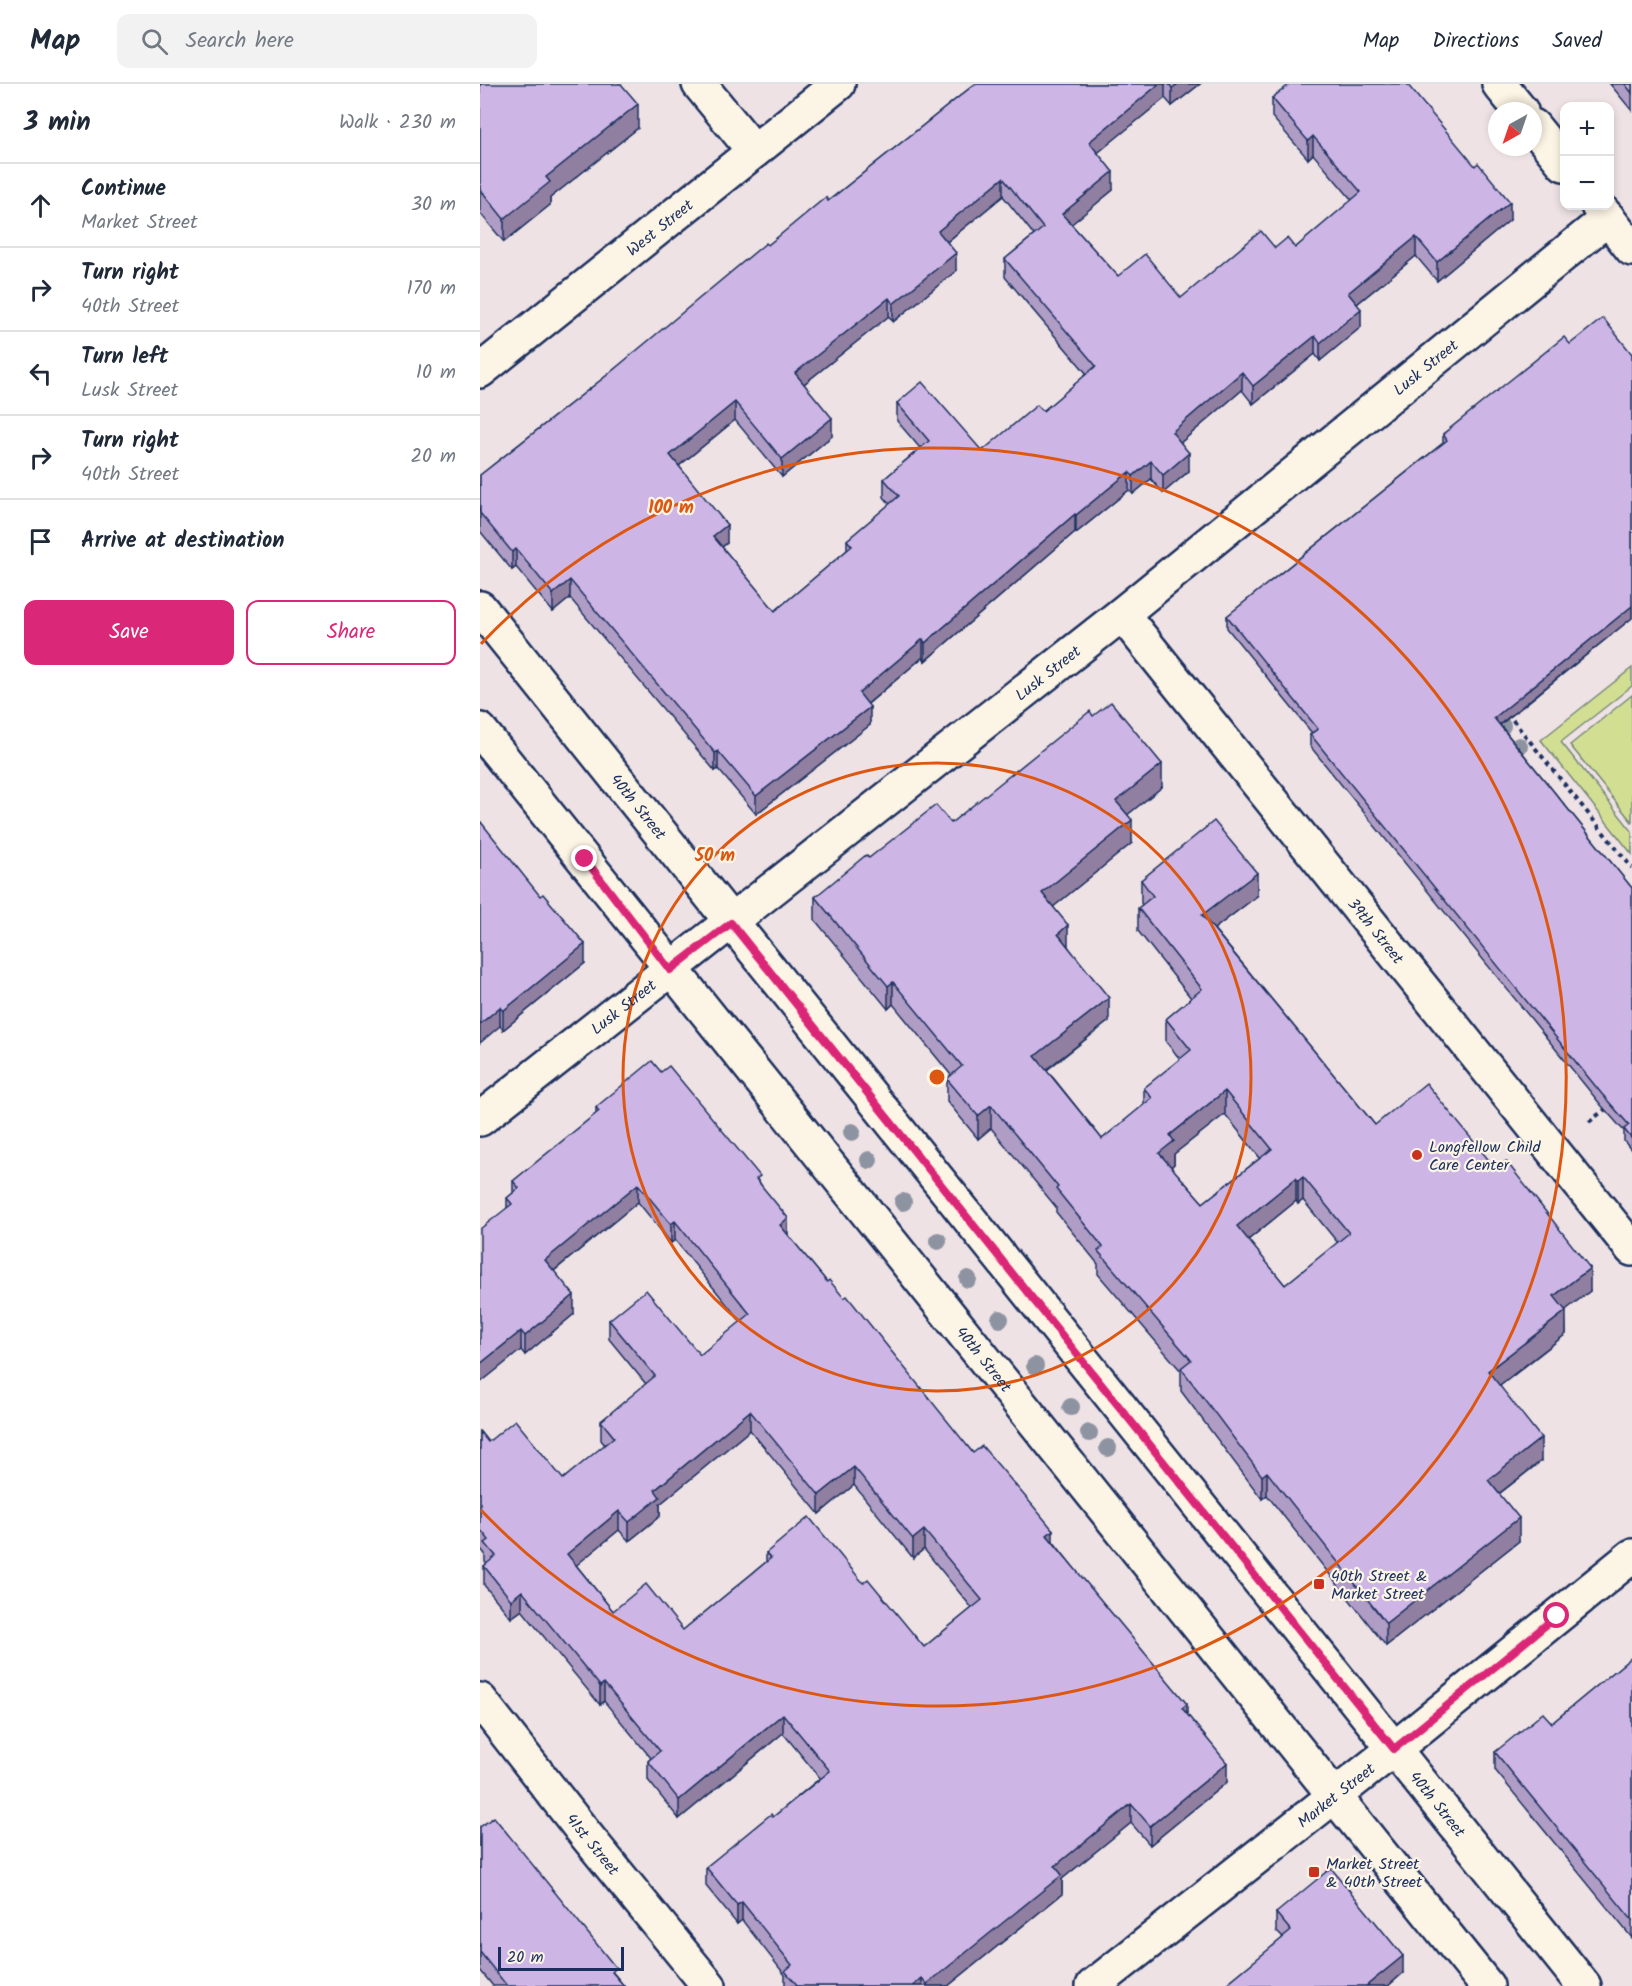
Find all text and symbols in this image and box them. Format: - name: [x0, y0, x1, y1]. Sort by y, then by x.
- search box: [117, 14, 537, 68]
- text: Map: [30, 19, 81, 64]
- text: Search here: [186, 24, 294, 59]
- icon: search: [138, 25, 171, 58]
- text: Map: [1363, 25, 1399, 58]
- text: Directions: [1432, 25, 1519, 58]
- text: Saved: [1552, 25, 1602, 58]
- text: 3 min: [24, 102, 91, 144]
- north arrow: [1488, 102, 1542, 156]
- map controls: [1560, 102, 1614, 210]
- button: +: [1560, 102, 1614, 156]
- text: Walk · 230 m: [339, 107, 456, 139]
- button: −: [1560, 156, 1614, 210]
- text: Continue: [81, 172, 166, 207]
- icon: ahead: [24, 189, 57, 222]
- text: 30 m: [411, 189, 456, 221]
- street label: West Street: [621, 193, 700, 263]
- text: Market Street: [81, 207, 198, 239]
- text: Turn right: [81, 256, 179, 291]
- icon: right: [24, 273, 57, 306]
- text: 170 m: [407, 273, 456, 305]
- text: 40th Street: [81, 291, 179, 323]
- street label: Lusk Street: [1388, 333, 1465, 402]
- text: Turn left: [81, 340, 168, 375]
- icon: left: [24, 357, 57, 390]
- text: 10 m: [416, 357, 456, 389]
- text: Lusk Street: [81, 375, 178, 407]
- text: Turn right: [81, 424, 179, 459]
- icon: right: [24, 441, 57, 474]
- text: 20 m: [410, 441, 456, 473]
- text: 40th Street: [81, 459, 179, 491]
- text: 100 m: [648, 494, 694, 523]
- text: Arrive at destination: [81, 524, 284, 559]
- icon: arrive: [24, 525, 57, 558]
- button: Save: [24, 600, 234, 665]
- button: Share: [246, 600, 456, 665]
- street label: Lusk Street: [1010, 639, 1087, 708]
- street label: 40th Street: [603, 769, 672, 846]
- text: 50 m: [694, 842, 735, 871]
- route end: [571, 845, 597, 871]
- street label: 39th Street: [1341, 893, 1410, 971]
- street label: Lusk Street: [586, 973, 663, 1042]
- centre of rings: [927, 1067, 947, 1087]
- place label: Longfellow Child Care Center: [1429, 1135, 1541, 1178]
- marker: Longfellow Child Care Center: [1410, 1148, 1424, 1162]
- street label: 40th Street: [949, 1321, 1018, 1399]
- place label: 40th Street & Market Street: [1331, 1564, 1427, 1607]
- marker: 40th Street & Market Street: [1312, 1577, 1326, 1591]
- route start: [1543, 1602, 1569, 1628]
- street label: Market Street: [1292, 1757, 1382, 1835]
- street label: 40th Street: [1402, 1766, 1472, 1844]
- street label: 41st Street: [559, 1808, 625, 1882]
- place label: Market Street & 40th Street: [1326, 1852, 1423, 1895]
- marker: Market Street & 40th Street: [1307, 1865, 1321, 1879]
- scale bar: [498, 1944, 624, 1972]
- text: 20 m: [507, 1945, 543, 1970]

